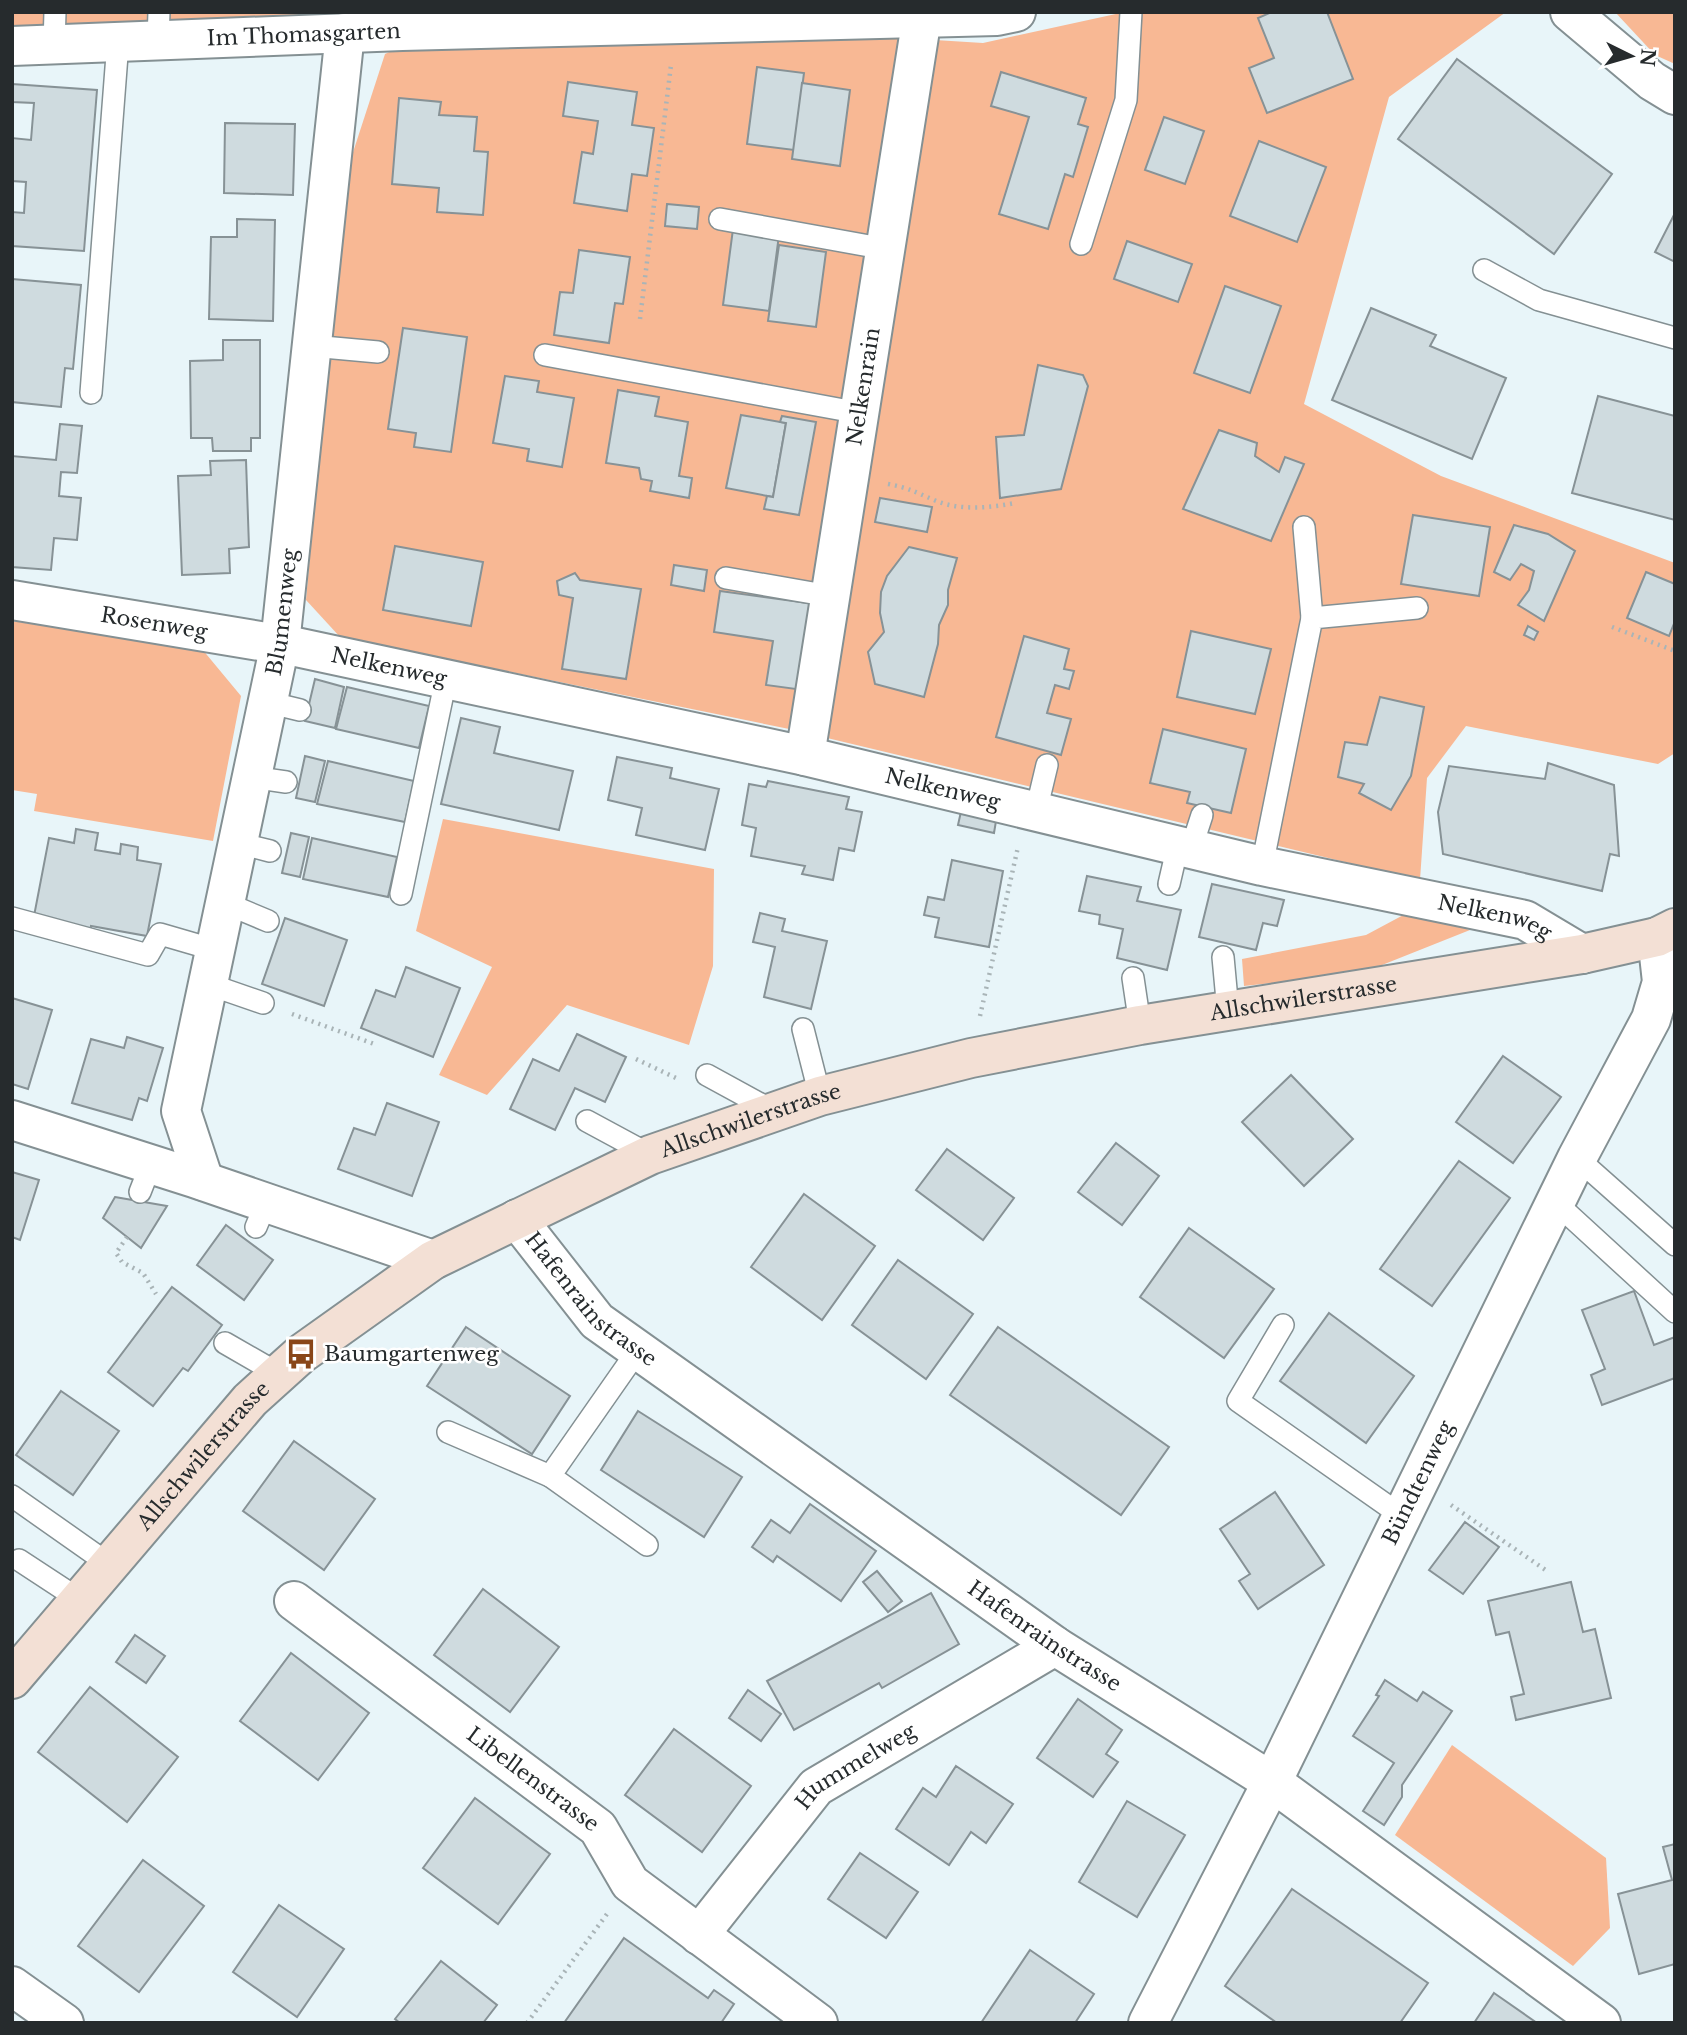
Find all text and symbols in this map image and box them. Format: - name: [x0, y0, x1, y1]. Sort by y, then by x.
- street label: Im Thomasgarten: [206, 18, 401, 51]
- north arrow: [1596, 21, 1666, 91]
- text: N: [1635, 48, 1660, 67]
- street label: Nelkenrain: [841, 326, 886, 448]
- street label: Blumenweg: [261, 547, 303, 678]
- street label: Rosenweg: [99, 602, 210, 645]
- street label: Nelkenweg: [329, 642, 450, 692]
- street label: Nelkenweg: [882, 763, 1003, 816]
- street label: Nelkenweg: [1435, 889, 1557, 946]
- street label: Allschwilerstrasse: [1207, 971, 1399, 1027]
- street label: Allschwilerstrasse: [656, 1078, 844, 1164]
- street label: Hafenrainstrasse: [519, 1227, 662, 1372]
- bus stop icon: Baumgartenweg: [284, 1337, 318, 1371]
- place label: Baumgartenweg: [324, 1341, 499, 1367]
- street label: Allschwilerstrasse: [131, 1376, 275, 1536]
- street label: Bündtenweg: [1377, 1416, 1460, 1549]
- street label: Hafenrainstrasse: [963, 1575, 1126, 1697]
- street label: Hummelweg: [790, 1718, 921, 1815]
- street label: Libellenstrasse: [461, 1721, 604, 1837]

